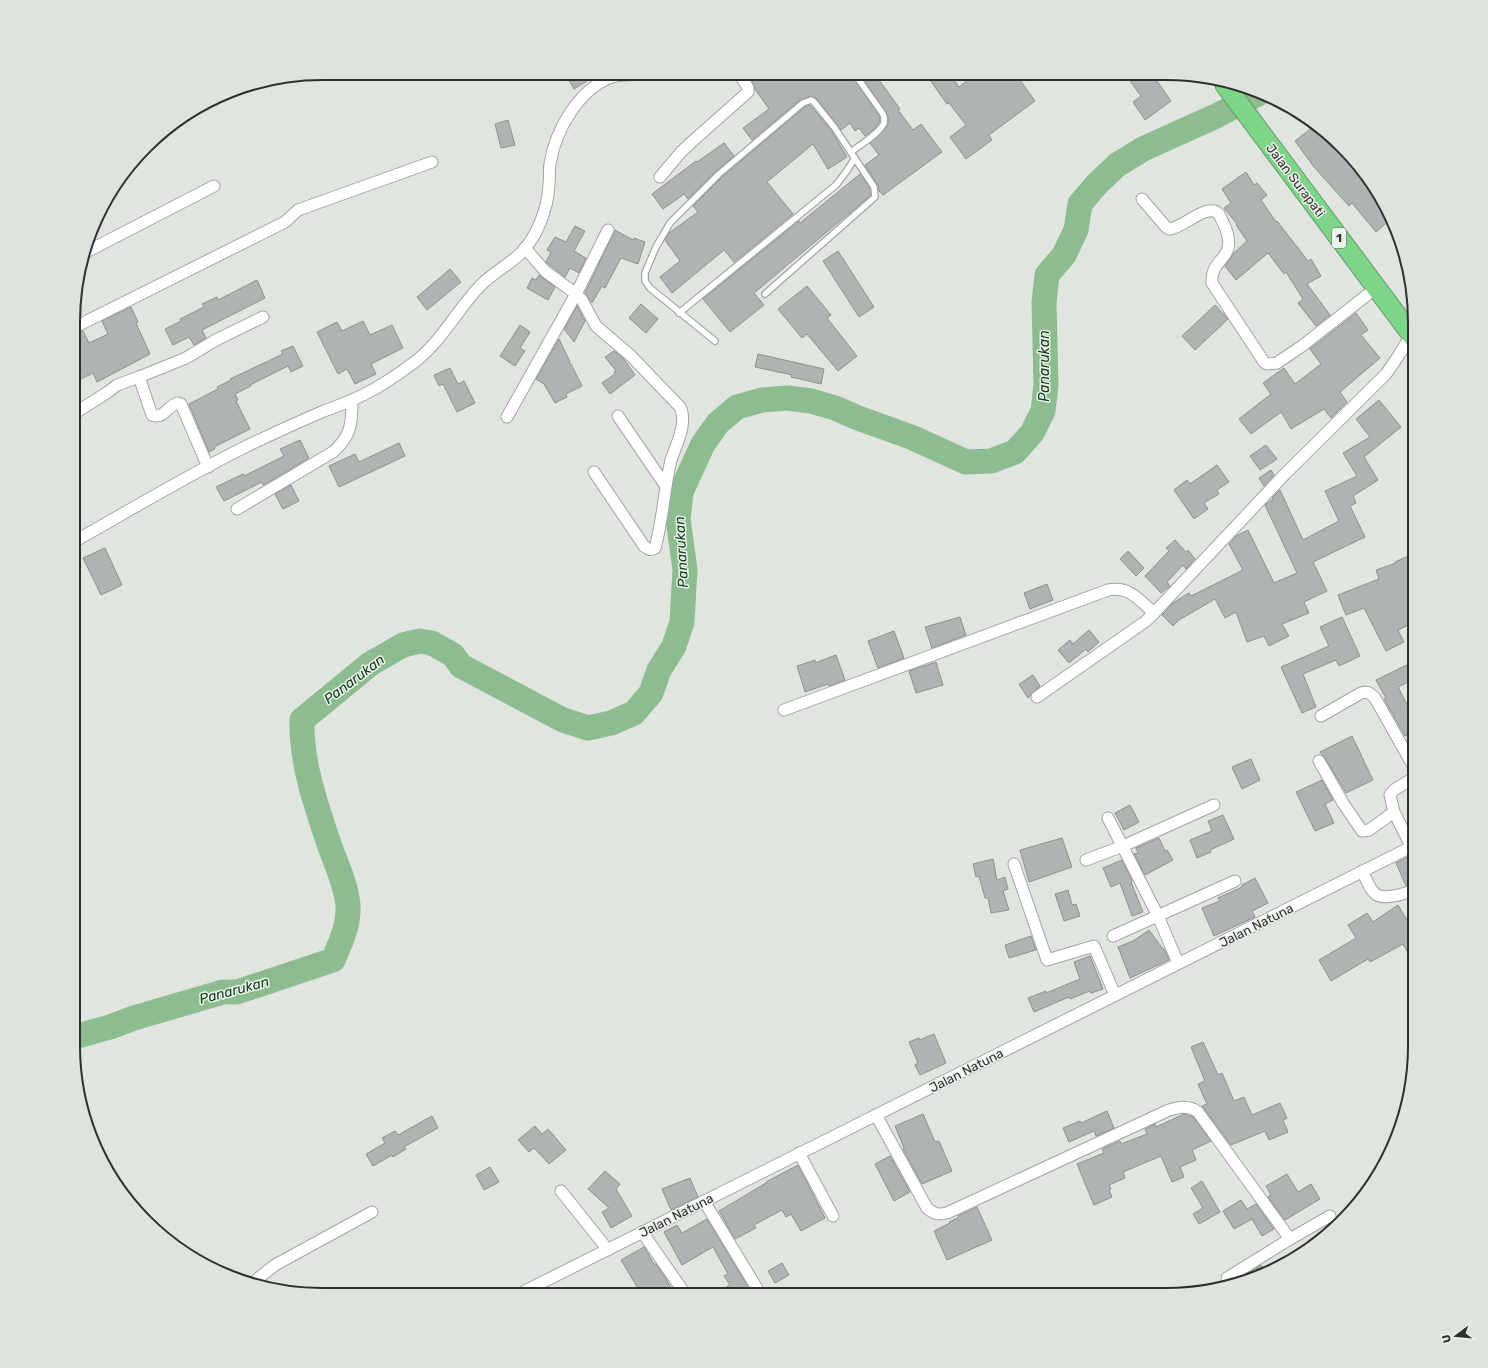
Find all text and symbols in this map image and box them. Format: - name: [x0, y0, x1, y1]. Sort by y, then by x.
- street label: Jalan Surapati: [1263, 141, 1328, 220]
- road number: 1: [1332, 228, 1346, 248]
- water label: Panarukan: [1036, 330, 1053, 402]
- water label: Panarukan: [671, 516, 692, 588]
- water label: Panarukan: [321, 651, 388, 708]
- street label: Jalan Natuna: [1217, 900, 1296, 950]
- water label: Panarukan: [197, 973, 271, 1008]
- street label: Jalan Natuna: [927, 1045, 1006, 1095]
- street label: Jalan Natuna: [637, 1190, 716, 1240]
- north arrow: [1436, 1316, 1476, 1356]
- text: U: [1440, 1333, 1454, 1344]

